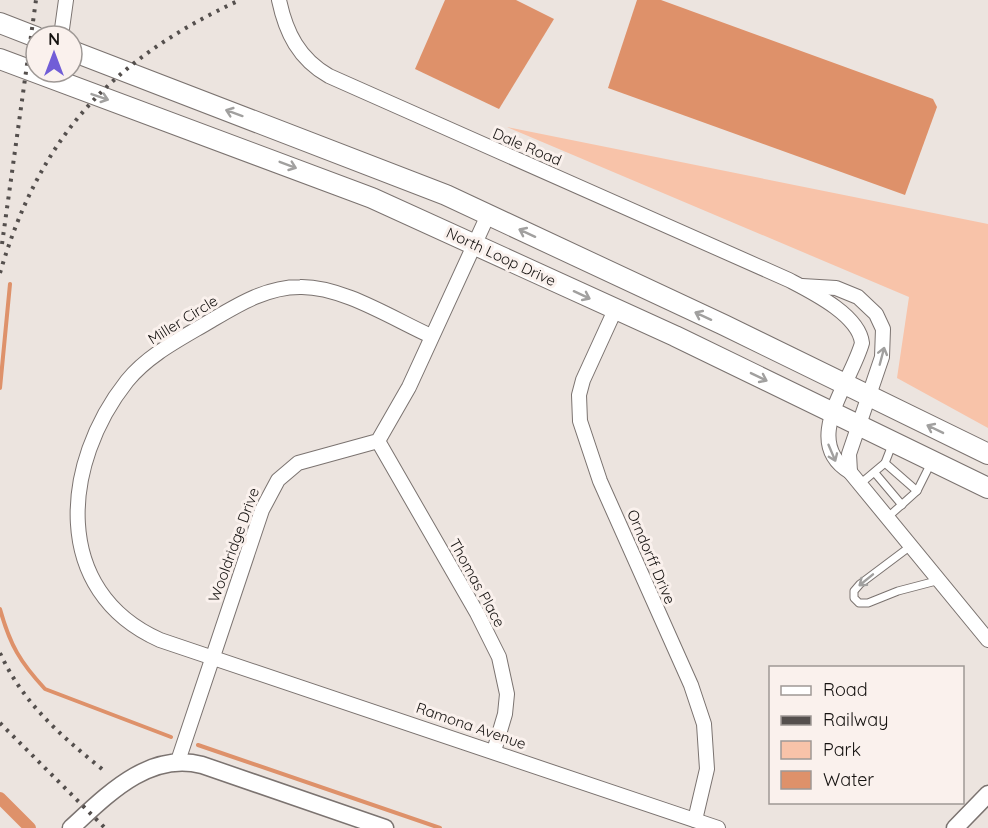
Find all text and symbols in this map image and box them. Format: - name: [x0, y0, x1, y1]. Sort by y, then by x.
- north arrow: [24, 24, 84, 84]
- text: N: [48, 29, 60, 49]
- one-way arrow: [90, 93, 109, 104]
- one-way arrow: [225, 107, 244, 118]
- street label: Dale Road: [490, 124, 564, 170]
- one-way arrow: [278, 160, 297, 171]
- street label: North Loop Drive: [443, 223, 559, 290]
- one-way arrow: [518, 227, 536, 239]
- one-way arrow: [572, 289, 590, 301]
- street label: Miller Circle: [144, 291, 221, 348]
- one-way arrow: [695, 309, 713, 321]
- one-way arrow: [876, 347, 888, 366]
- one-way arrow: [749, 371, 767, 383]
- one-way arrow: [927, 422, 945, 434]
- one-way arrow: [827, 444, 838, 462]
- street label: Wooldridge Drive: [204, 485, 263, 605]
- street label: Orndorff Drive: [623, 507, 680, 607]
- street label: Thomas Place: [445, 535, 510, 630]
- one-way arrow: [858, 574, 874, 587]
- legend: [769, 666, 964, 804]
- text: Road: [823, 678, 868, 701]
- street label: Ramona Avenue: [414, 698, 529, 753]
- text: Railway: [823, 708, 889, 731]
- text: Park: [823, 738, 861, 761]
- text: Water: [823, 768, 874, 791]

